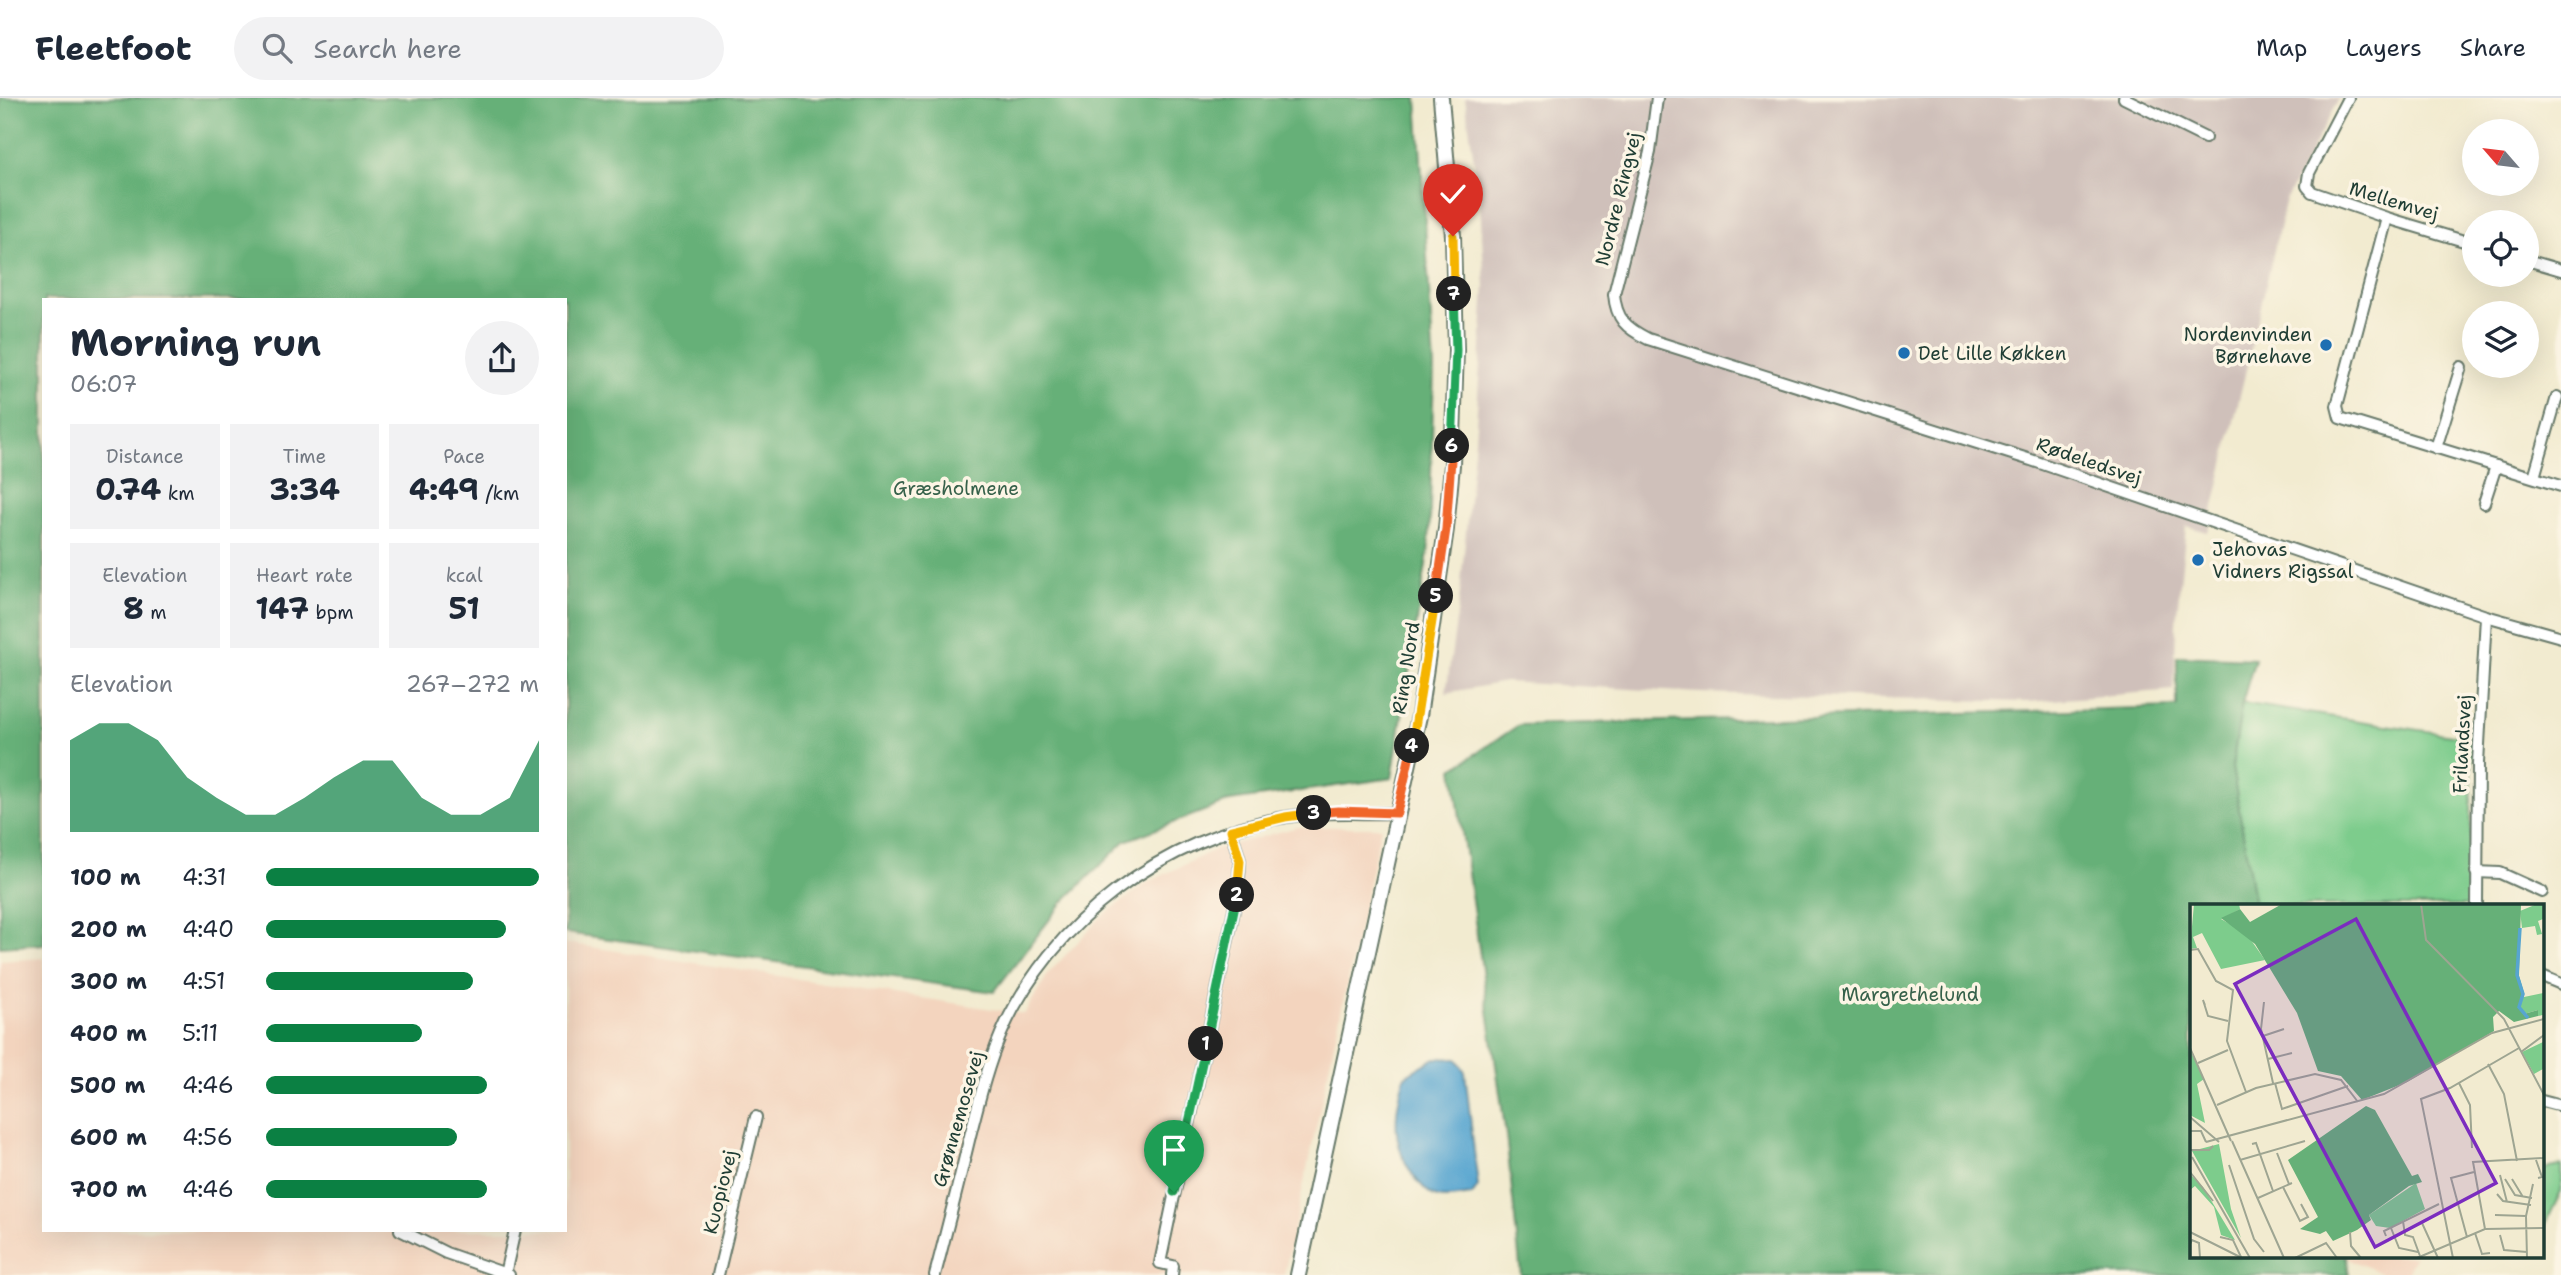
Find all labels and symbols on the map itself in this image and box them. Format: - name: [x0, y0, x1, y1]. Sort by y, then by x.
- north arrow: [2462, 119, 2539, 196]
- street label: Nordre Ringvej: [1589, 129, 1647, 269]
- pin: [1423, 164, 1483, 236]
- street label: Mellemvej: [2346, 176, 2442, 226]
- pin: 7: [1436, 276, 1472, 312]
- place label: Nordenvinden Børnehave: [2184, 322, 2312, 369]
- marker: Nordenvinden Børnehave: [2318, 337, 2334, 353]
- place label: Det Lille Køkken: [1918, 341, 2066, 366]
- marker: Det Lille Køkken: [1896, 345, 1912, 361]
- pin: 6: [1434, 428, 1470, 464]
- street label: Rødeledsvej: [2033, 431, 2145, 491]
- park label: Græsholmene: [893, 476, 1019, 501]
- place label: Jehovas Vidners Rigssal: [2212, 537, 2354, 584]
- marker: Jehovas Vidners Rigssal: [2190, 552, 2206, 568]
- pin: 5: [1418, 578, 1454, 614]
- street label: Ring Nord: [1386, 620, 1426, 716]
- street label: Frilandsvej: [2447, 694, 2477, 794]
- pin: 4: [1394, 728, 1430, 764]
- pin: 3: [1296, 796, 1332, 830]
- pin: 2: [1220, 878, 1254, 912]
- inset map: [2190, 904, 2544, 1258]
- park label: Margrethelund: [1841, 982, 1979, 1007]
- pin: 1: [1188, 1026, 1224, 1062]
- street label: Grønnemosevej: [927, 1048, 989, 1190]
- pin: [1144, 1120, 1204, 1192]
- street label: Kuopiovej: [697, 1147, 743, 1237]

